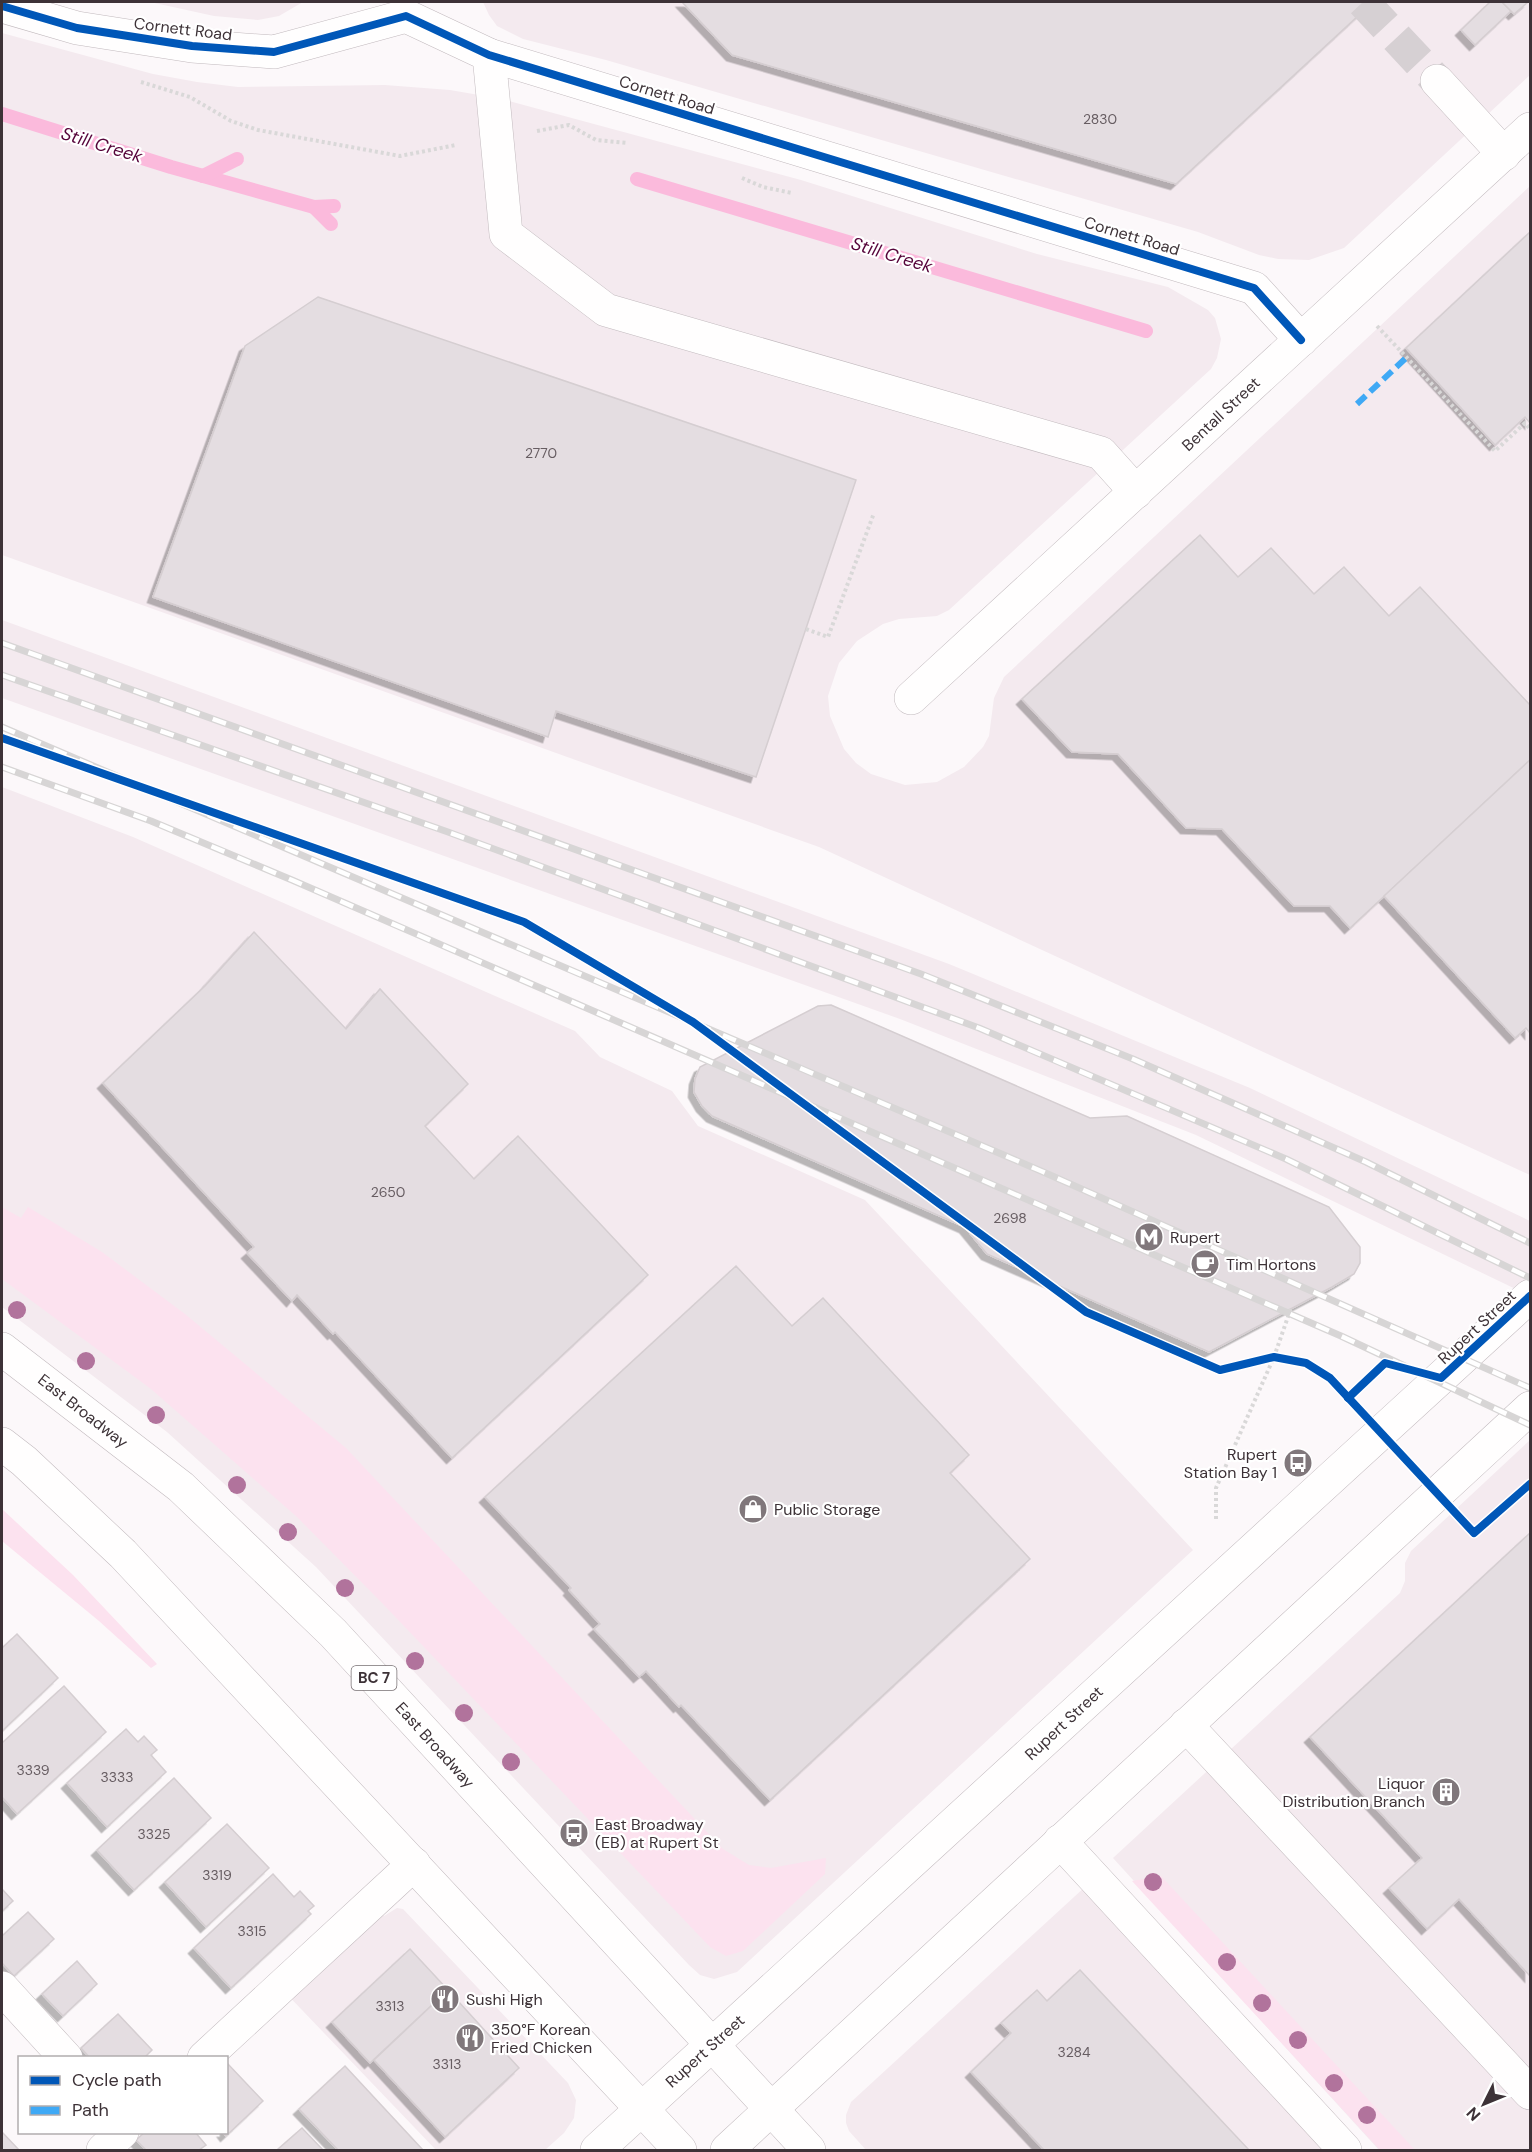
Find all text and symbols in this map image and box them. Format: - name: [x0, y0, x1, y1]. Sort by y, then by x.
- street label: Cornett Road: [133, 13, 233, 45]
- street label: Cornett Road: [617, 70, 717, 120]
- house number: 2830: [1083, 110, 1117, 128]
- water label: Still Creek: [58, 121, 146, 169]
- street label: Cornett Road: [1082, 211, 1182, 261]
- water label: Still Creek: [848, 231, 936, 279]
- street label: Bentall Street: [1177, 372, 1265, 456]
- house number: 2770: [525, 444, 557, 462]
- house number: 2650: [371, 1183, 405, 1201]
- house number: 2698: [993, 1209, 1027, 1227]
- metro station icon: Rupert: [1133, 1221, 1165, 1253]
- place label: Rupert: [1170, 1227, 1220, 1248]
- cafe icon: Tim Hortons: [1189, 1248, 1221, 1280]
- place label: Tim Hortons: [1226, 1254, 1316, 1275]
- street label: Rupert Street: [1433, 1285, 1521, 1369]
- street label: East Broadway: [34, 1369, 132, 1453]
- place label: Rupert Station Bay 1: [1184, 1444, 1277, 1483]
- bus stop icon: Rupert Station Bay 1: [1282, 1447, 1314, 1479]
- shop icon: Public Storage: [737, 1493, 769, 1525]
- place label: Public Storage: [774, 1499, 880, 1520]
- road number: BC 7: [352, 1666, 397, 1690]
- street label: Rupert Street: [1020, 1681, 1108, 1765]
- street label: East Broadway: [391, 1698, 479, 1792]
- house number: 3339: [16, 1761, 50, 1779]
- house number: 3333: [100, 1768, 134, 1786]
- place label: Liquor Distribution Branch: [1282, 1773, 1425, 1812]
- building icon: Liquor Distribution Branch: [1430, 1776, 1462, 1808]
- place label: East Broadway (EB) at Rupert St: [595, 1814, 719, 1853]
- bus stop icon: East Broadway (EB) at Rupert St: [558, 1817, 590, 1849]
- house number: 3325: [137, 1825, 171, 1843]
- house number: 3319: [202, 1866, 232, 1884]
- house number: 3315: [237, 1922, 267, 1940]
- restaurant icon: Sushi High: [429, 1983, 461, 2015]
- place label: Sushi High: [466, 1989, 543, 2010]
- house number: 3313: [376, 1997, 404, 2015]
- street label: Rupert Street: [661, 2010, 749, 2092]
- place label: 350°F Korean Fried Chicken: [491, 2019, 592, 2058]
- restaurant icon: 350°F Korean Fried Chicken: [454, 2022, 486, 2054]
- house number: 3284: [1057, 2043, 1091, 2061]
- house number: 3313: [433, 2055, 461, 2073]
- legend: [18, 2056, 228, 2134]
- text: Cycle path: [72, 2068, 162, 2092]
- north arrow: [1454, 2074, 1514, 2134]
- text: Path: [72, 2098, 109, 2122]
- text: N: [1462, 2102, 1485, 2125]

